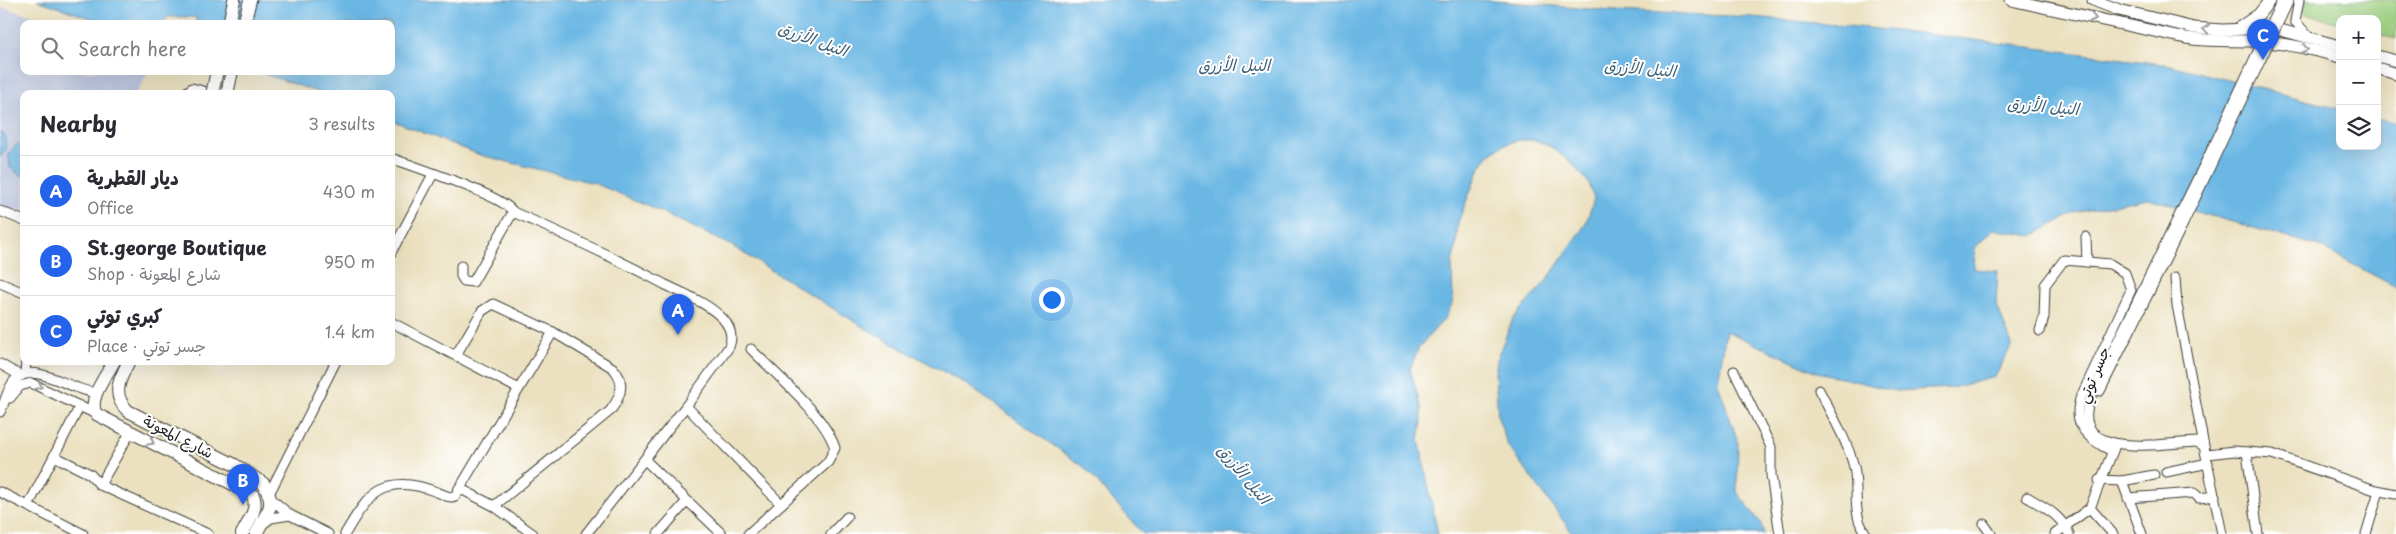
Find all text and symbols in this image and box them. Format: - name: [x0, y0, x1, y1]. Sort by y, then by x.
- one-way arrow: [2089, 12, 2098, 22]
- water label: النيل الأزرق: [776, 15, 853, 62]
- map controls: [2336, 15, 2381, 150]
- button: +: [2336, 15, 2381, 60]
- pin: C: [2247, 19, 2279, 60]
- search box: [20, 20, 395, 75]
- one-way arrow: [2202, 24, 2210, 35]
- icon: search: [38, 34, 66, 62]
- text: Search here: [78, 34, 187, 62]
- one-way arrow: [2301, 43, 2310, 53]
- water label: النيل الأزرق: [1198, 52, 1272, 76]
- water label: النيل الأزرق: [1603, 52, 1679, 82]
- button: −: [2336, 60, 2381, 105]
- water label: النيل الأزرق: [2006, 90, 2082, 120]
- button: layers: [2336, 105, 2381, 150]
- text: Nearby: [40, 107, 117, 139]
- text: 3 results: [308, 111, 375, 135]
- text: ديار القطرية: [87, 163, 179, 191]
- text: A: [50, 179, 62, 203]
- text: 430 m: [323, 179, 375, 203]
- text: Office: [87, 195, 134, 219]
- text: St.george Boutique: [87, 233, 267, 261]
- text: B: [51, 249, 61, 273]
- text: 950 m: [324, 249, 375, 273]
- text: Shop · شارع المعونة: [87, 261, 221, 285]
- your location: [1039, 287, 1065, 313]
- pin: A: [662, 294, 694, 335]
- text: كبري توتي: [87, 301, 162, 329]
- text: C: [50, 319, 62, 343]
- text: 1.4 km: [325, 319, 375, 343]
- text: Place · جسر توتي: [87, 333, 206, 357]
- street label: جسر توتي: [2070, 343, 2118, 407]
- one-way arrow: [34, 380, 43, 390]
- street label: شارع المعونة: [139, 408, 218, 463]
- one-way arrow: [146, 436, 155, 446]
- water label: النيل الأزرق: [1213, 438, 1278, 510]
- pin: B: [227, 464, 259, 505]

